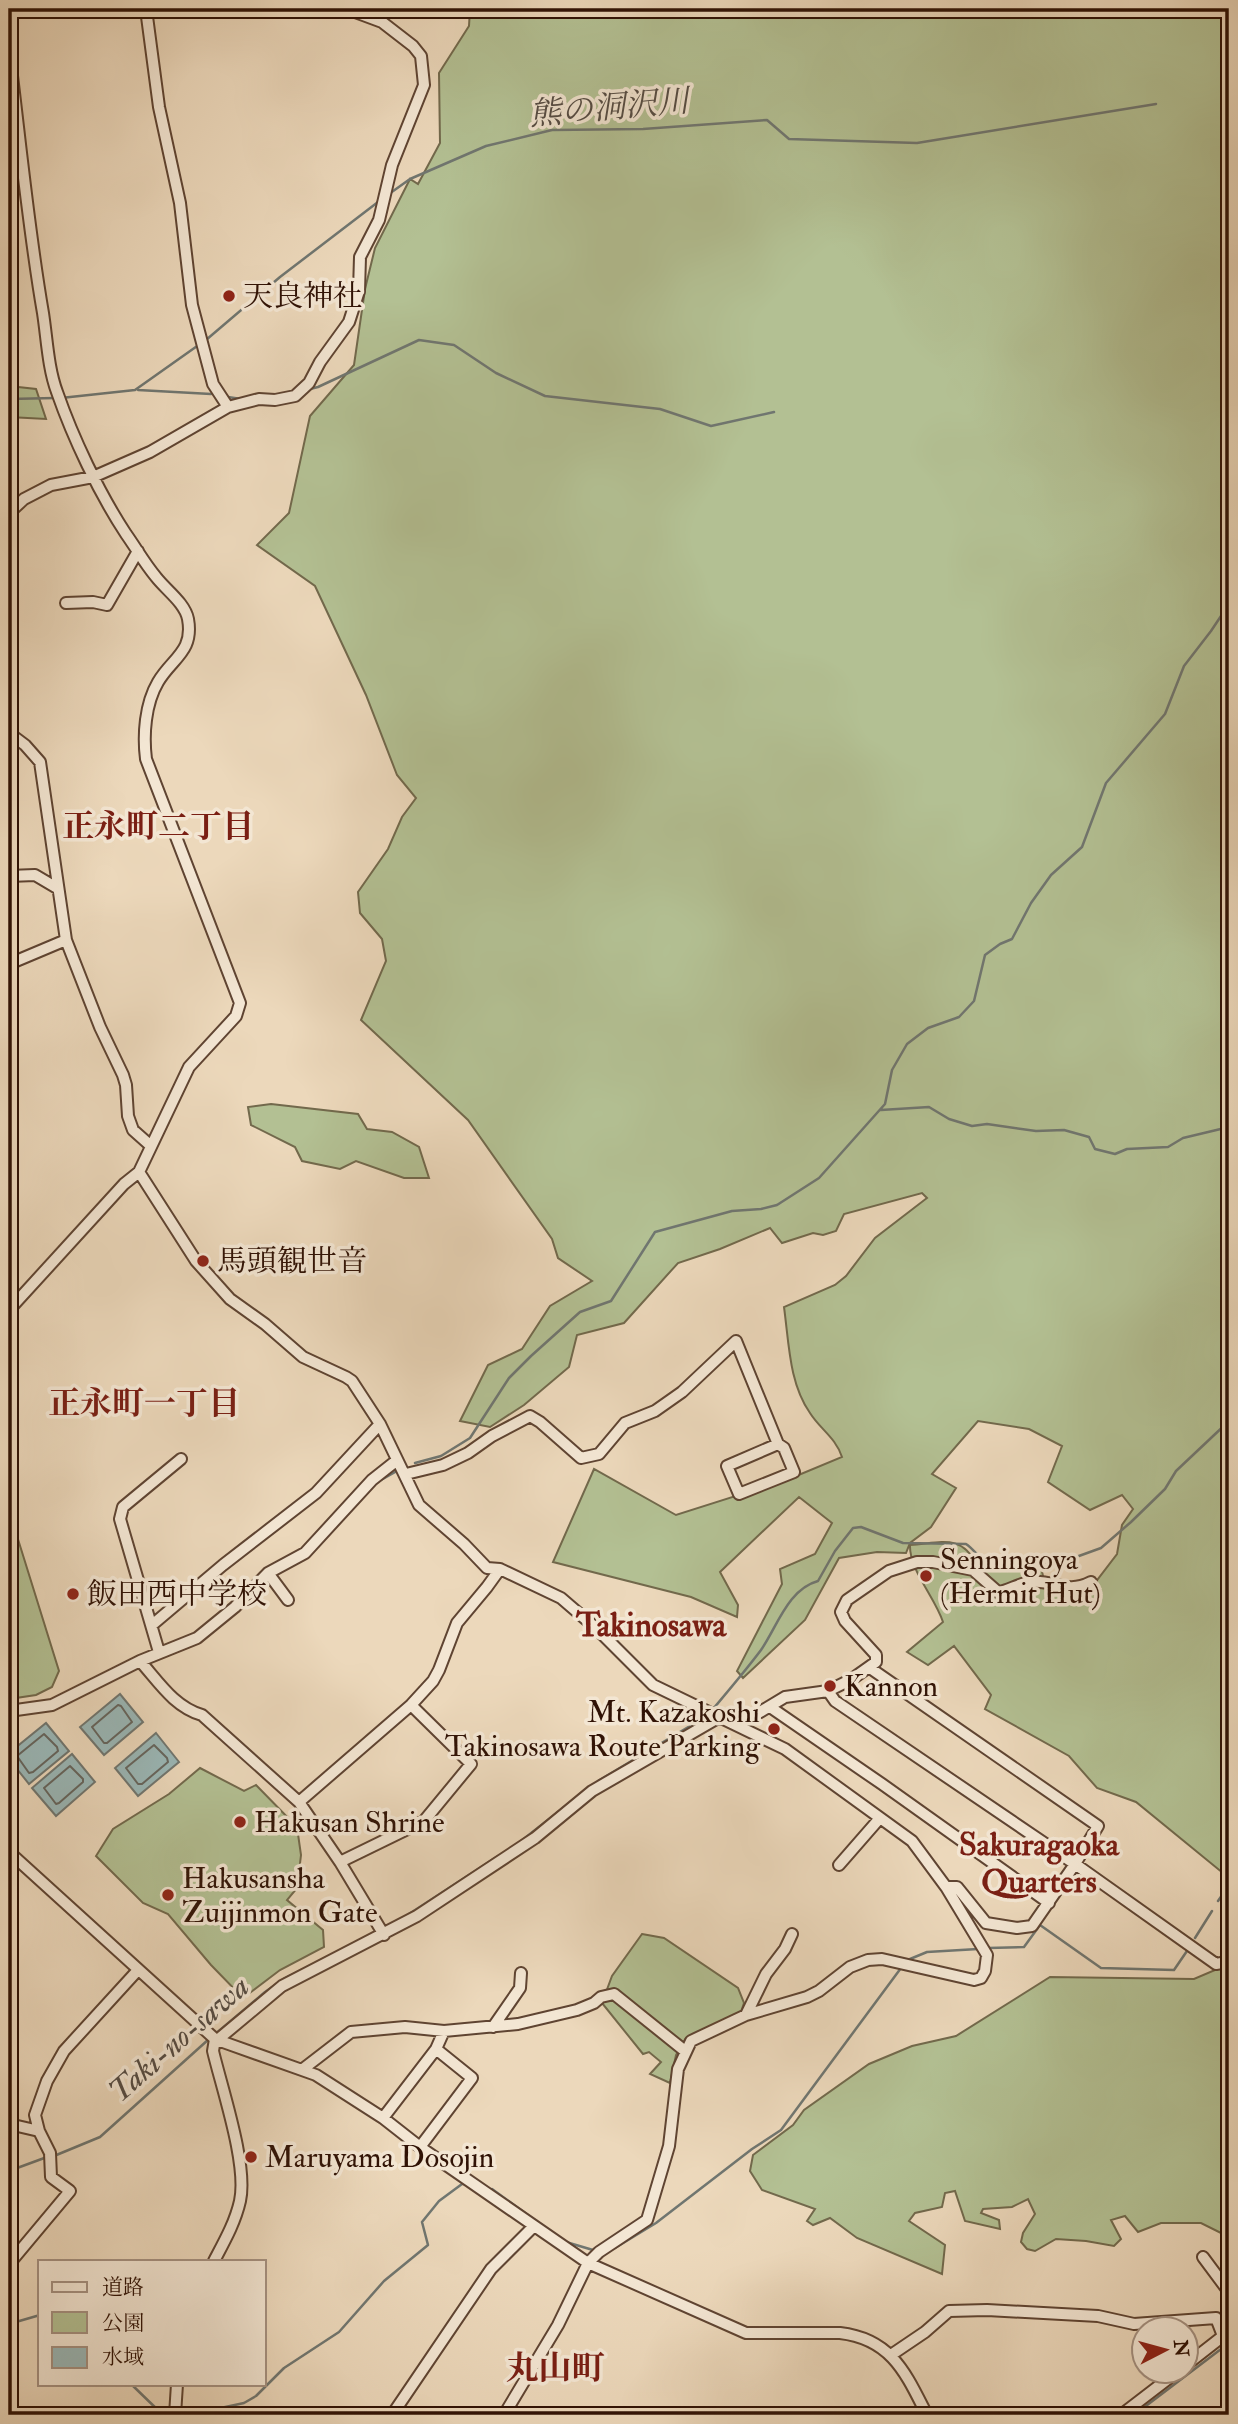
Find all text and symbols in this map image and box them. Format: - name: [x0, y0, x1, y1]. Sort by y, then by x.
- water label: 熊の洞沢川: [528, 81, 693, 135]
- place label: 天良神社: [243, 278, 363, 315]
- marker: 天良神社: [221, 288, 237, 304]
- district label: 正永町二丁目: [62, 807, 254, 847]
- place label: 馬頭観世音: [217, 1243, 367, 1280]
- marker: 馬頭観世音: [195, 1253, 211, 1269]
- district label: 正永町一丁目: [48, 1384, 240, 1424]
- place label: Senningoya (Hermit Hut): [940, 1541, 1101, 1612]
- marker: Senningoya (Hermit Hut): [918, 1568, 934, 1584]
- place label: 飯田西中学校: [87, 1576, 267, 1613]
- marker: 飯田西中学校: [65, 1586, 81, 1602]
- district label: Takinosawa: [575, 1605, 727, 1646]
- place label: Kannon: [844, 1668, 938, 1705]
- marker: Kannon: [822, 1678, 838, 1694]
- place label: Mt. Kazakoshi Takinosawa Route Parking: [445, 1694, 761, 1765]
- marker: Mt. Kazakoshi Takinosawa Route Parking: [766, 1721, 782, 1737]
- place label: Hakusan Shrine: [254, 1804, 445, 1841]
- marker: Hakusan Shrine: [232, 1814, 248, 1830]
- district label: Sakuragaoka Quarters: [959, 1825, 1120, 1902]
- place label: Hakusansha Zuijinmon Gate: [182, 1860, 378, 1931]
- marker: Hakusansha Zuijinmon Gate: [160, 1887, 176, 1903]
- water label: Taki-no-sawa: [100, 1967, 258, 2111]
- place label: Maruyama Dosojin: [265, 2139, 494, 2176]
- marker: Maruyama Dosojin: [243, 2149, 259, 2165]
- legend: [38, 2260, 266, 2386]
- text: 道路: [102, 2274, 144, 2301]
- text: 公園: [102, 2310, 144, 2337]
- north arrow: [1130, 2316, 1200, 2386]
- text: N: [1168, 2338, 1194, 2359]
- text: 水域: [102, 2344, 144, 2371]
- district label: 丸山町: [506, 2348, 605, 2389]

